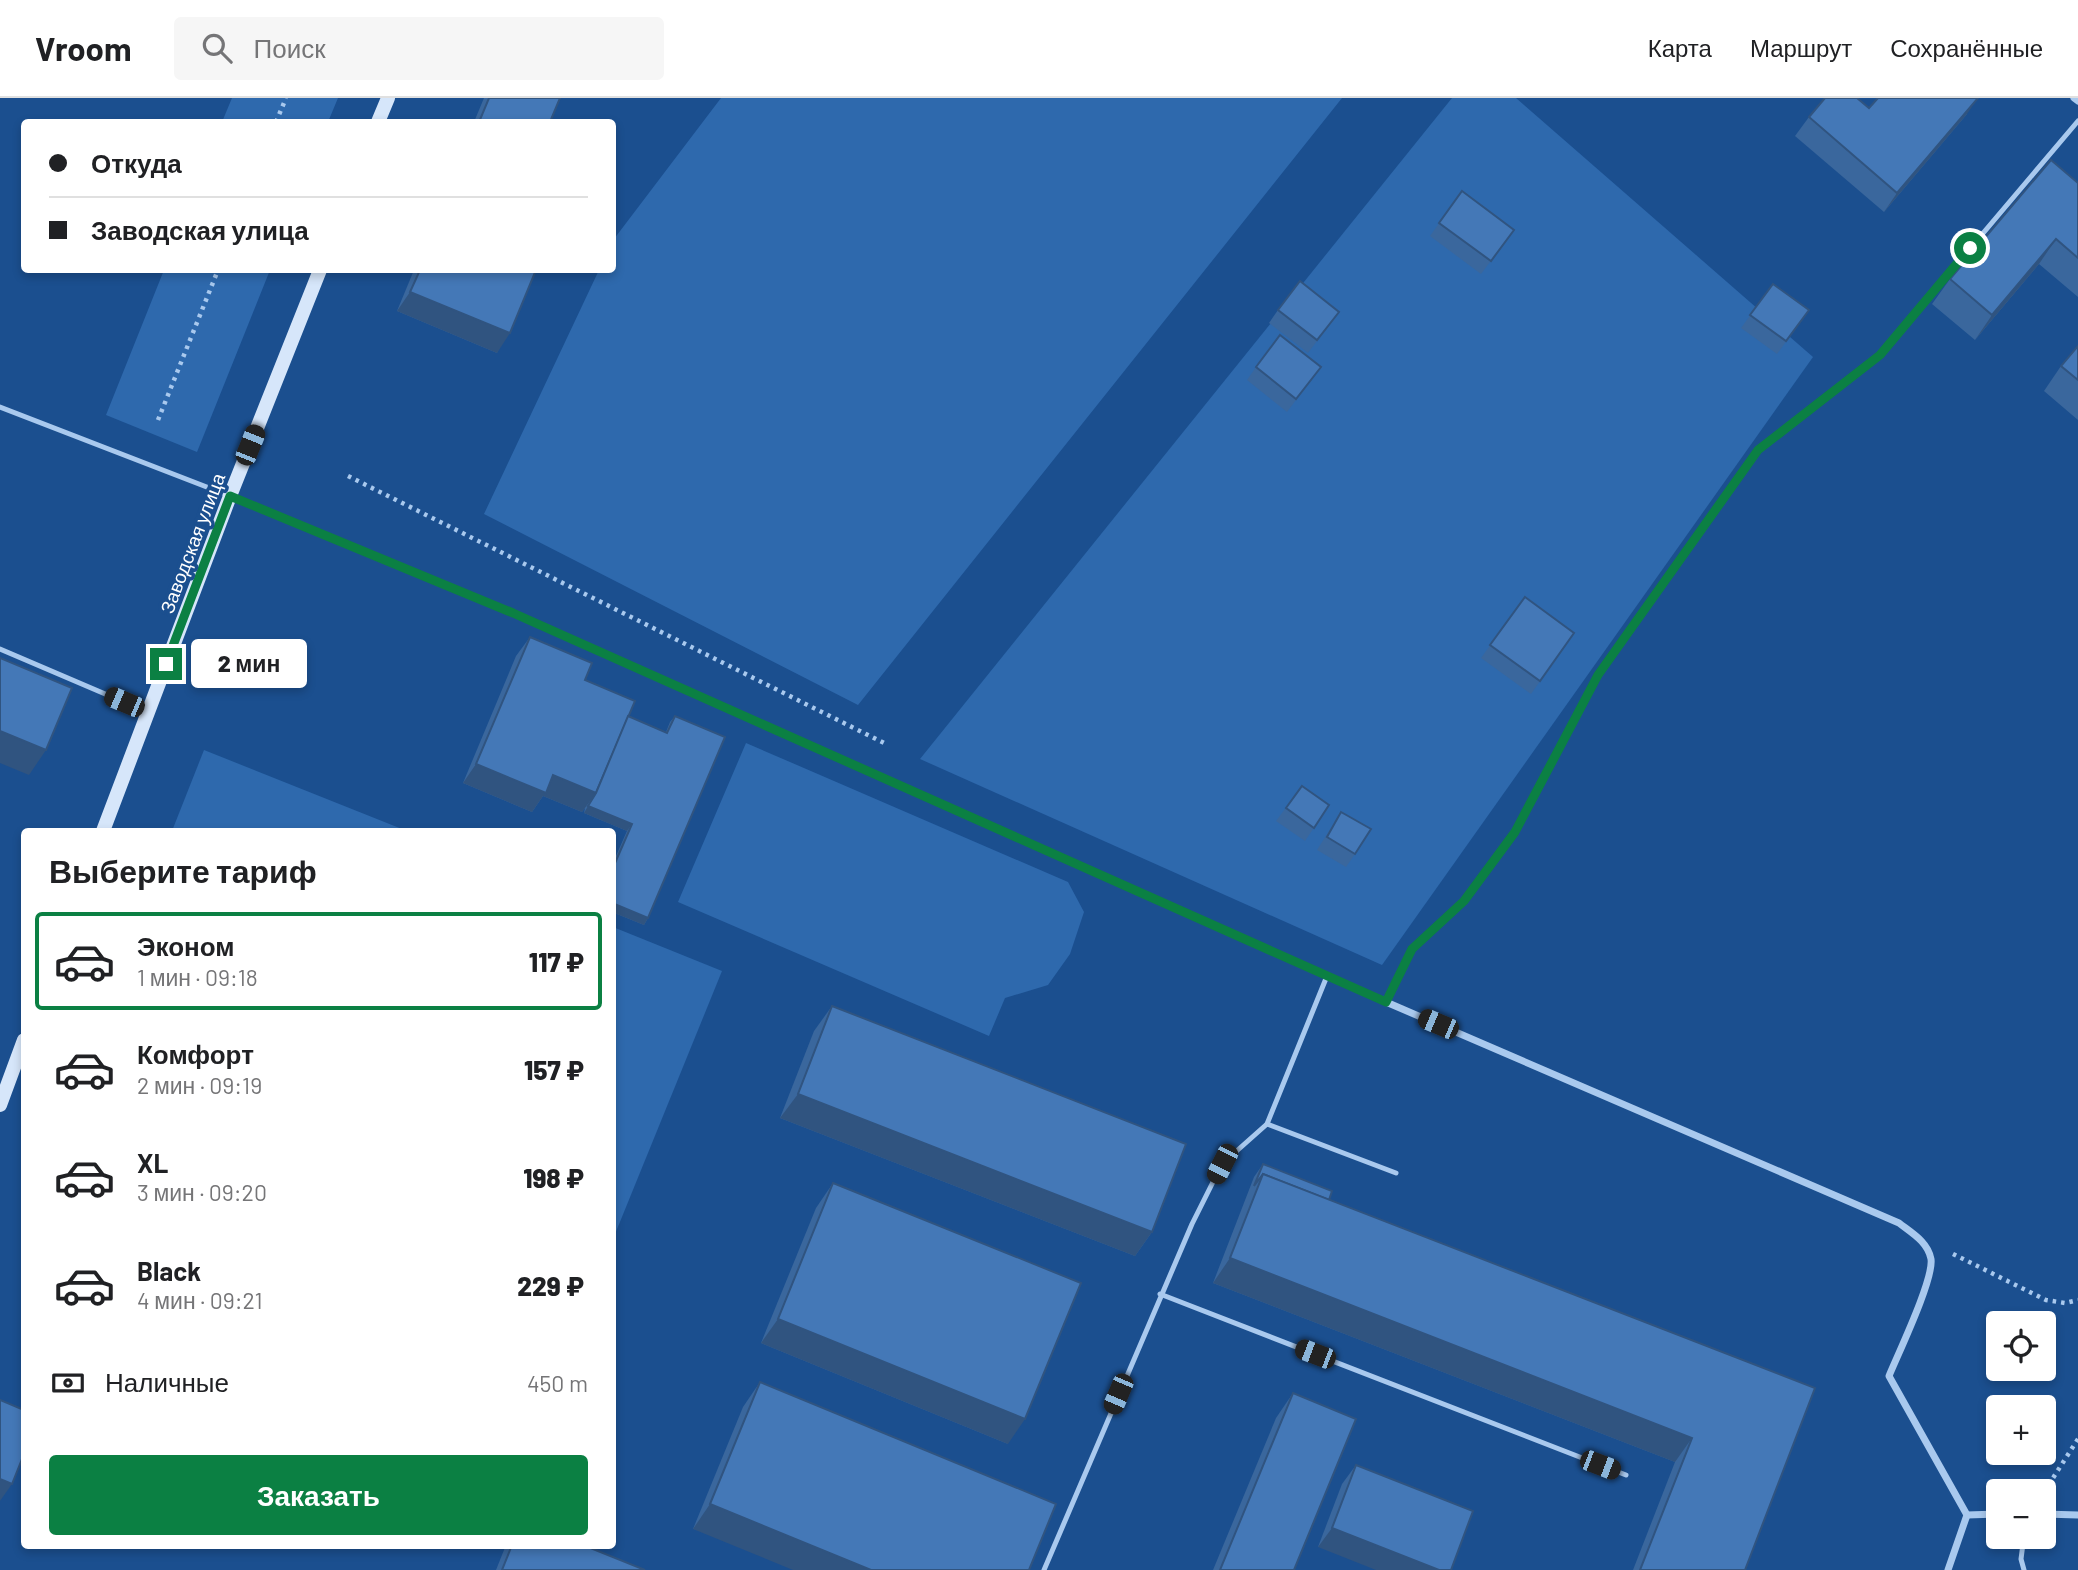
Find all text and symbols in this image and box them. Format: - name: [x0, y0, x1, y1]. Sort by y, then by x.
- search box: [174, 17, 664, 80]
- text: Vroom: [35, 28, 132, 68]
- icon: search: [198, 29, 236, 67]
- text: Поиск: [254, 32, 326, 63]
- text: Карта: [1648, 33, 1712, 62]
- text: Маршрут: [1750, 33, 1852, 62]
- text: Сохранённые: [1890, 33, 2043, 62]
- text: Откуда: [91, 147, 182, 178]
- text: Заводская улица: [91, 214, 309, 245]
- route start: [1954, 232, 1986, 264]
- car: [233, 422, 268, 468]
- street label: Заводская улица: [155, 469, 229, 616]
- callout: 2 мин: [190, 640, 306, 688]
- route end: [150, 648, 182, 680]
- text: 2 мин: [218, 649, 280, 677]
- car: [101, 684, 148, 720]
- text: Выберите тариф: [49, 851, 317, 889]
- icon: car: [53, 930, 116, 993]
- text: Эконом: [137, 930, 235, 961]
- text: 117 ₽: [529, 946, 584, 977]
- text: 1 мин · 09:18: [137, 963, 258, 991]
- car: [1415, 1006, 1462, 1042]
- icon: car: [53, 1038, 116, 1101]
- text: Комфорт: [137, 1038, 254, 1069]
- text: 157 ₽: [524, 1054, 584, 1085]
- text: 2 мин · 09:19: [137, 1071, 262, 1099]
- car: [1204, 1141, 1241, 1187]
- icon: car: [53, 1146, 116, 1209]
- text: XL: [137, 1147, 168, 1178]
- text: 198 ₽: [523, 1162, 584, 1193]
- text: 3 мин · 09:20: [137, 1178, 267, 1206]
- icon: car: [53, 1254, 116, 1317]
- text: Black: [137, 1255, 201, 1286]
- text: 229 ₽: [517, 1270, 584, 1301]
- text: 4 мин · 09:21: [137, 1286, 263, 1314]
- map controls: [1986, 1311, 2056, 1549]
- button: locate: [1986, 1311, 2056, 1381]
- car: [1292, 1337, 1339, 1371]
- icon: cash: [49, 1364, 87, 1402]
- text: Наличные: [105, 1366, 229, 1397]
- text: 450 m: [527, 1369, 588, 1397]
- car: [1101, 1371, 1136, 1417]
- button: +: [1986, 1395, 2056, 1465]
- car: [1577, 1448, 1624, 1482]
- button: Заказать: [49, 1455, 588, 1535]
- button: −: [1986, 1479, 2056, 1549]

